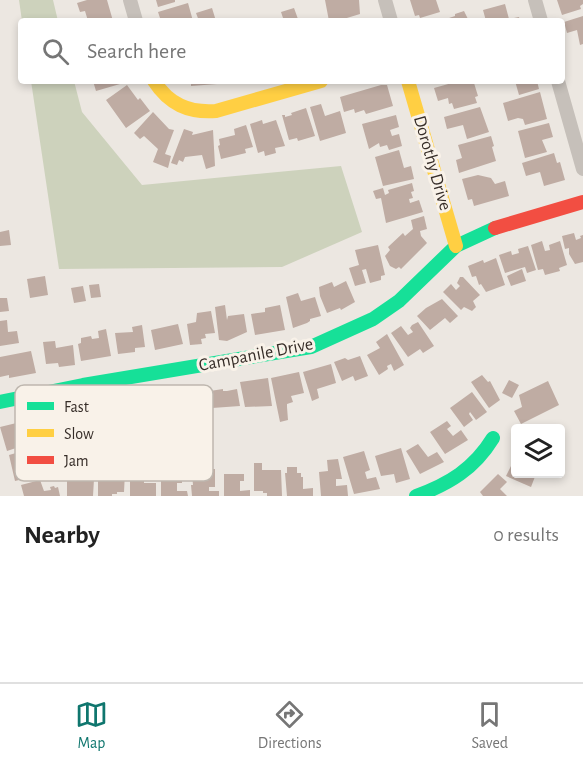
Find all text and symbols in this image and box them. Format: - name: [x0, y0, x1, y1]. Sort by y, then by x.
- search box: [18, 18, 565, 84]
- icon: search: [39, 35, 72, 68]
- text: Search here: [87, 40, 186, 62]
- street label: Dorothy Drive: [410, 114, 454, 212]
- street label: Campanile Drive: [197, 335, 315, 375]
- legend: [15, 385, 213, 481]
- text: Fast: [64, 399, 89, 415]
- map controls: [511, 424, 565, 478]
- button: layers: [511, 424, 565, 478]
- text: Slow: [64, 426, 94, 442]
- text: Jam: [64, 453, 89, 469]
- text: Nearby: [24, 522, 100, 548]
- text: 0 results: [493, 525, 559, 545]
- tab: Map: [75, 698, 108, 753]
- tab: Directions: [258, 698, 322, 753]
- tab: Saved: [471, 698, 508, 753]

